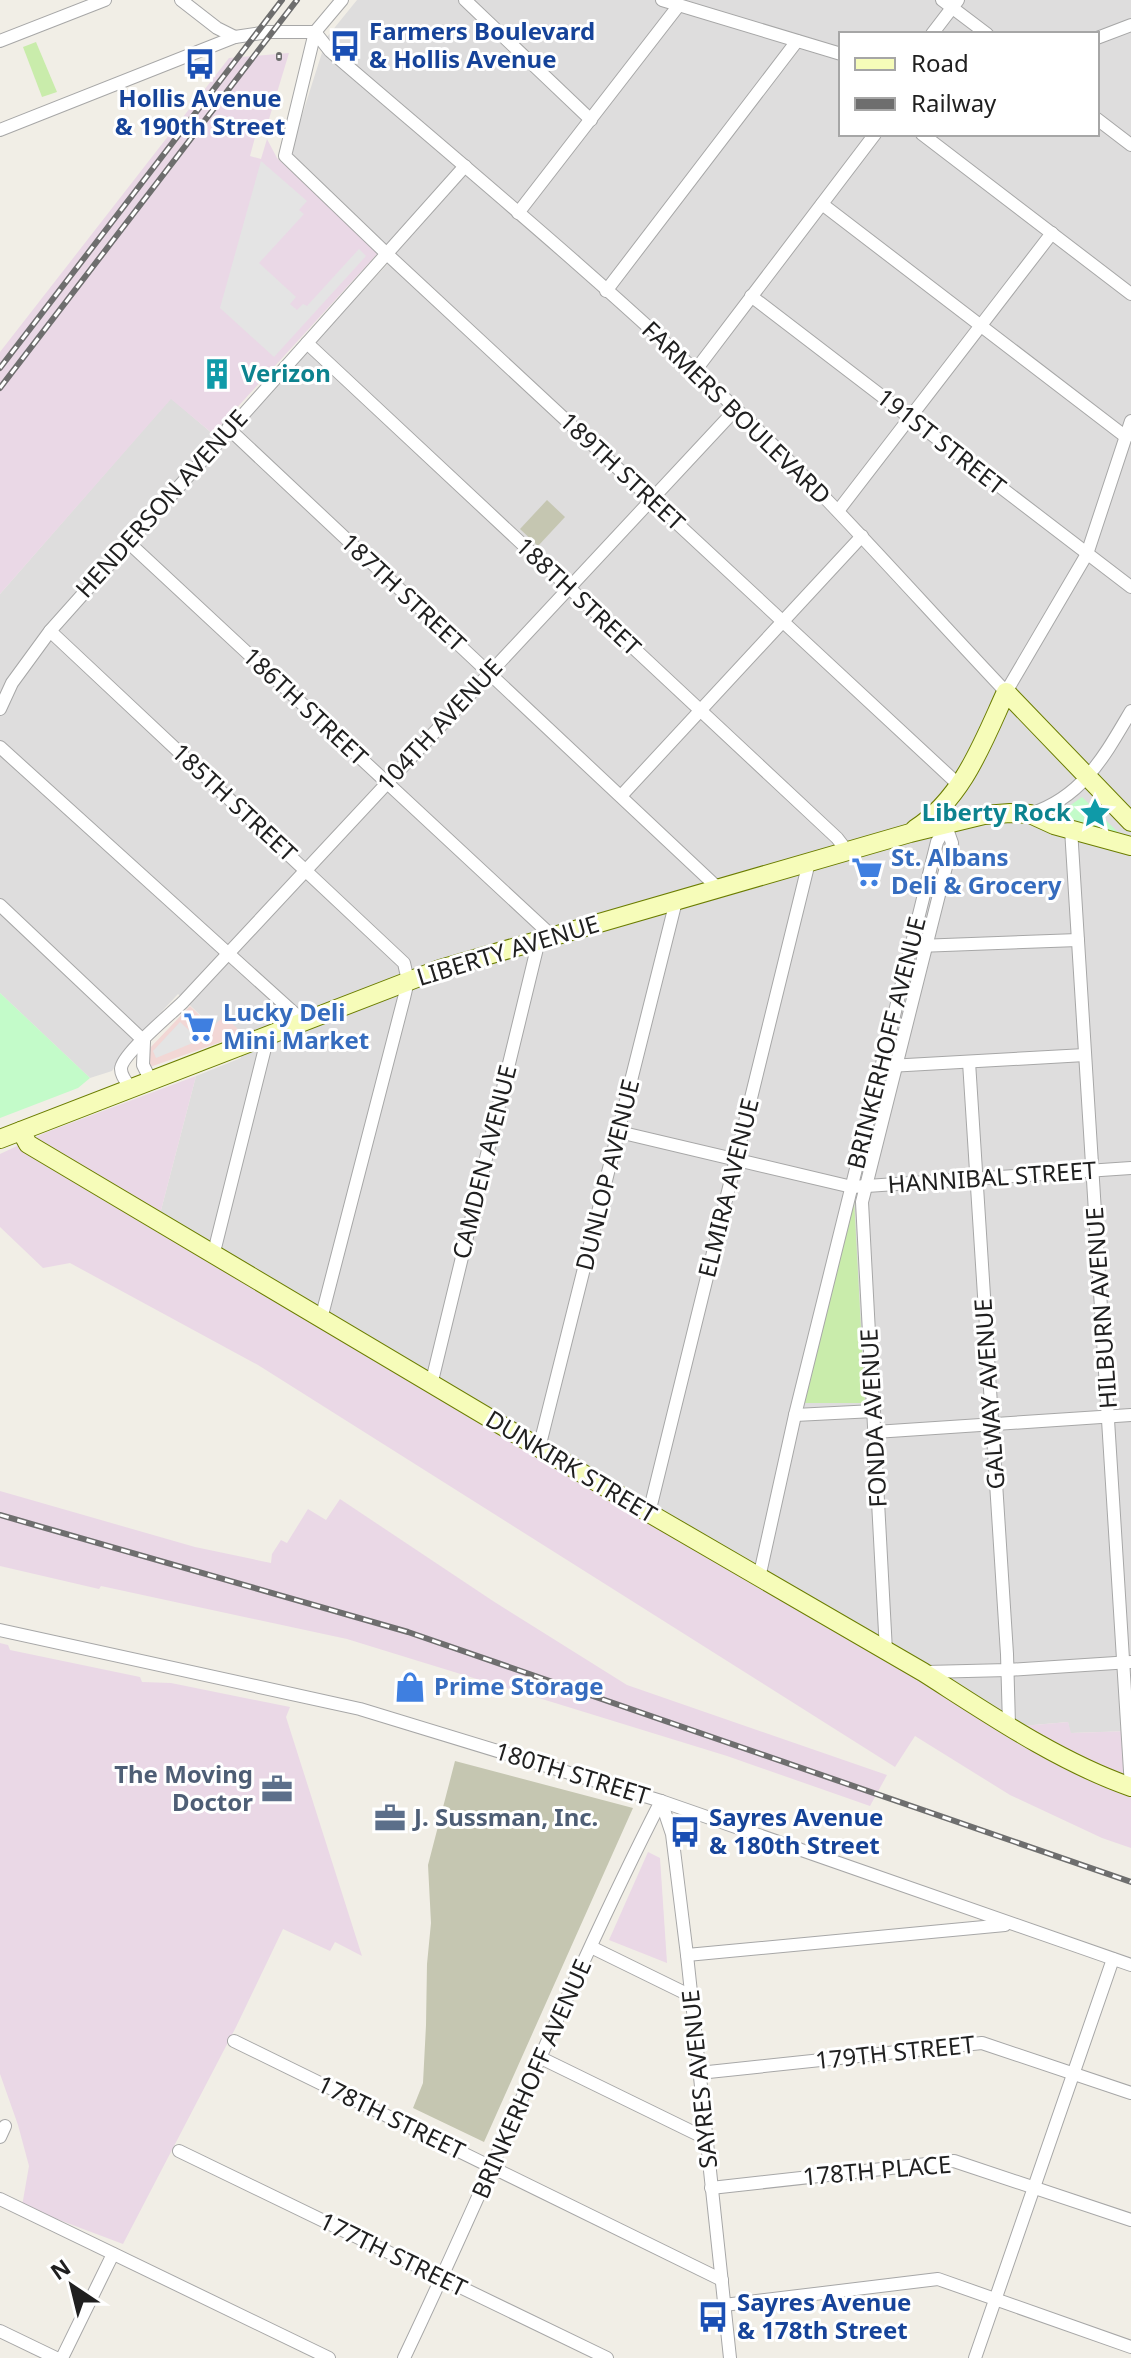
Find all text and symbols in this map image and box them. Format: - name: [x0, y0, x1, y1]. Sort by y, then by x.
- place label: Farmers Boulevard & Hollis Avenue: [369, 14, 595, 75]
- bus stop icon: Farmers Boulevard & Hollis Avenue: [328, 29, 362, 63]
- legend: [839, 32, 1099, 136]
- text: Road: [911, 46, 969, 79]
- bus stop icon: Hollis Avenue & 190th Street: [183, 47, 217, 81]
- place label: Hollis Avenue & 190th Street: [115, 81, 285, 142]
- text: Railway: [911, 86, 997, 119]
- street label: FARMERS BOULEVARD: [635, 313, 839, 511]
- place label: Verizon: [241, 356, 331, 389]
- building icon: Verizon: [200, 357, 234, 391]
- street label: 191ST STREET: [871, 380, 1014, 502]
- street label: HENDERSON AVENUE: [67, 402, 254, 604]
- street label: 189TH STREET: [553, 404, 693, 538]
- street label: 187TH STREET: [334, 525, 474, 659]
- street label: 188TH STREET: [509, 529, 649, 663]
- street label: 186TH STREET: [236, 639, 376, 773]
- street label: 104TH AVENUE: [369, 651, 509, 797]
- street label: 185TH STREET: [165, 735, 305, 869]
- place label: Liberty Rock: [922, 795, 1071, 828]
- place icon: Liberty Rock: [1078, 796, 1112, 830]
- place label: St. Albans Deli & Grocery: [891, 840, 1062, 901]
- supermarket icon: St. Albans Deli & Grocery: [850, 855, 884, 889]
- street label: LIBERTY AVENUE: [412, 906, 603, 993]
- street label: BRINKERHOFF AVENUE: [838, 913, 933, 1172]
- place label: Lucky Deli Mini Market: [223, 995, 369, 1056]
- supermarket icon: Lucky Deli Mini Market: [182, 1010, 216, 1044]
- street label: CAMDEN AVENUE: [443, 1061, 524, 1262]
- street label: DUNLOP AVENUE: [567, 1075, 646, 1274]
- street label: ELMIRA AVENUE: [689, 1095, 766, 1281]
- street label: HANNIBAL STREET: [887, 1153, 1098, 1200]
- street label: HILBURN AVENUE: [1077, 1206, 1124, 1410]
- street label: GALWAY AVENUE: [965, 1298, 1012, 1491]
- street label: FONDA AVENUE: [851, 1328, 894, 1508]
- street label: DUNKIRK STREET: [480, 1402, 664, 1530]
- place label: Prime Storage: [434, 1669, 604, 1702]
- shop icon: Prime Storage: [393, 1670, 427, 1704]
- street label: 180TH STREET: [491, 1733, 654, 1812]
- place label: The Moving Doctor: [114, 1757, 253, 1818]
- office icon: The Moving Doctor: [260, 1772, 294, 1806]
- place label: J. Sussman, Inc.: [412, 1800, 598, 1833]
- place label: Sayres Avenue & 180th Street: [709, 1800, 883, 1861]
- office icon: J. Sussman, Inc.: [373, 1801, 407, 1835]
- bus stop icon: Sayres Avenue & 180th Street: [668, 1815, 702, 1849]
- street label: BRINKERHOFF AVENUE: [463, 1953, 598, 2203]
- street label: SAYRES AVENUE: [673, 1988, 724, 2170]
- street label: 179TH STREET: [814, 2027, 977, 2076]
- street label: 178TH STREET: [312, 2067, 471, 2167]
- street label: 178TH PLACE: [801, 2147, 953, 2192]
- street label: 177TH STREET: [314, 2204, 473, 2304]
- north arrow: [32, 2246, 112, 2326]
- text: N: [44, 2251, 76, 2286]
- place label: Sayres Avenue & 178th Street: [737, 2285, 911, 2346]
- bus stop icon: Sayres Avenue & 178th Street: [696, 2300, 730, 2334]

